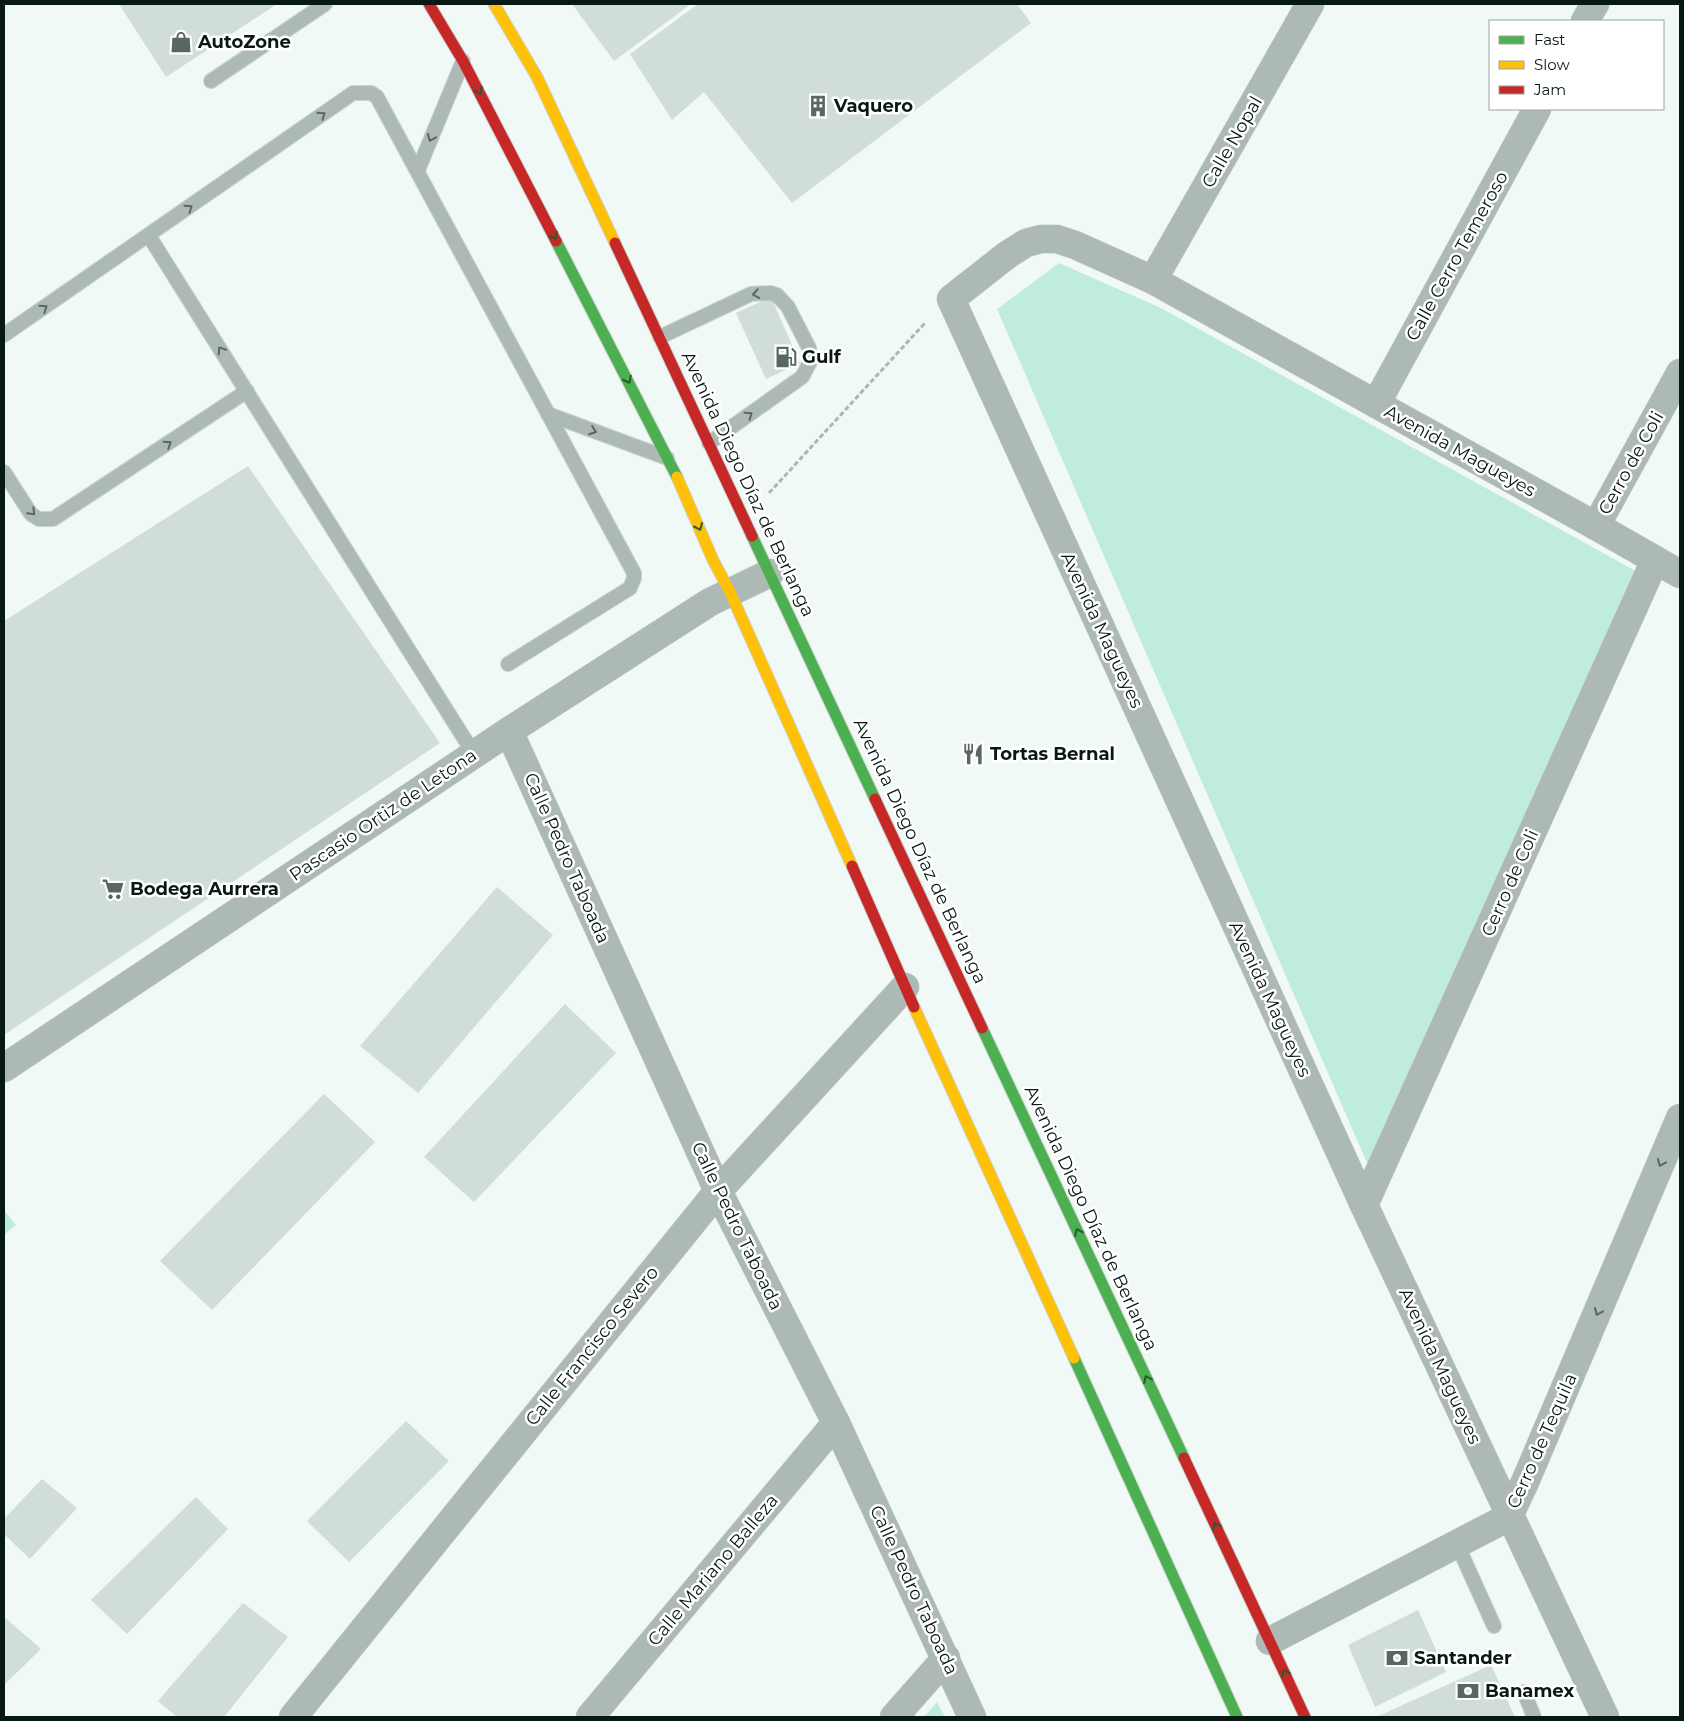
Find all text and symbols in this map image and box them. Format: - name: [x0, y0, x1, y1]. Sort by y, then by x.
- legend: [1489, 20, 1664, 110]
- shop icon: AutoZone: [168, 29, 194, 55]
- text: Fast: [1534, 30, 1565, 49]
- place label: AutoZone: [197, 31, 291, 53]
- text: Slow: [1534, 55, 1570, 74]
- text: Jam: [1533, 80, 1566, 99]
- one-way arrow: [473, 86, 483, 95]
- street label: Calle Nopal: [1197, 92, 1267, 192]
- building icon: Vaquero: [805, 93, 831, 119]
- place label: Vaquero: [833, 95, 913, 117]
- one-way arrow: [317, 112, 326, 121]
- one-way arrow: [427, 133, 437, 142]
- street label: Calle Cerro Temeroso: [1401, 167, 1513, 345]
- one-way arrow: [183, 205, 193, 214]
- one-way arrow: [548, 231, 558, 240]
- one-way arrow: [752, 289, 761, 299]
- one-way arrow: [38, 305, 48, 314]
- fuel station icon: Gulf: [773, 344, 799, 370]
- place label: Gulf: [802, 346, 842, 368]
- one-way arrow: [218, 347, 227, 356]
- street label: Avenida Diego Díaz de Berlanga: [677, 348, 819, 620]
- one-way arrow: [622, 375, 632, 384]
- street label: Avenida Magueyes: [1381, 400, 1540, 502]
- street label: Cerro de Coli: [1594, 408, 1668, 518]
- one-way arrow: [743, 412, 753, 421]
- one-way arrow: [589, 425, 597, 435]
- one-way arrow: [163, 440, 172, 450]
- one-way arrow: [26, 506, 35, 515]
- one-way arrow: [692, 522, 703, 531]
- street label: Avenida Magueyes: [1056, 549, 1148, 712]
- street label: Avenida Diego Díaz de Berlanga: [849, 715, 991, 987]
- restaurant icon: Tortas Bernal: [960, 741, 986, 767]
- place label: Tortas Bernal: [990, 743, 1115, 765]
- street label: Pascasio Ortiz de Letona: [285, 744, 481, 886]
- street label: Calle Pedro Taboada: [519, 769, 615, 947]
- street label: Cerro de Coli: [1477, 826, 1543, 940]
- supermarket icon: Bodega Aurrera: [100, 876, 126, 902]
- place label: Bodega Aurrera: [130, 878, 279, 900]
- street label: Avenida Magueyes: [1224, 918, 1316, 1081]
- street label: Avenida Diego Díaz de Berlanga: [1020, 1082, 1162, 1354]
- street label: Calle Pedro Taboada: [687, 1138, 787, 1314]
- one-way arrow: [1657, 1158, 1667, 1166]
- one-way arrow: [1074, 1228, 1084, 1237]
- street label: Calle Francisco Severo: [521, 1262, 663, 1430]
- street label: Avenida Magueyes: [1394, 1285, 1486, 1448]
- one-way arrow: [1593, 1307, 1604, 1316]
- street label: Cerro de Tequila: [1502, 1370, 1582, 1512]
- one-way arrow: [1143, 1375, 1153, 1384]
- street label: Calle Mariano Balleza: [643, 1490, 783, 1650]
- street label: Calle Pedro Taboada: [865, 1502, 963, 1678]
- one-way arrow: [1211, 1522, 1222, 1531]
- bank icon: Santander: [1384, 1645, 1410, 1671]
- place label: Santander: [1414, 1647, 1512, 1669]
- one-way arrow: [1280, 1669, 1291, 1678]
- bank icon: Banamex: [1455, 1678, 1481, 1704]
- place label: Banamex: [1485, 1680, 1574, 1702]

